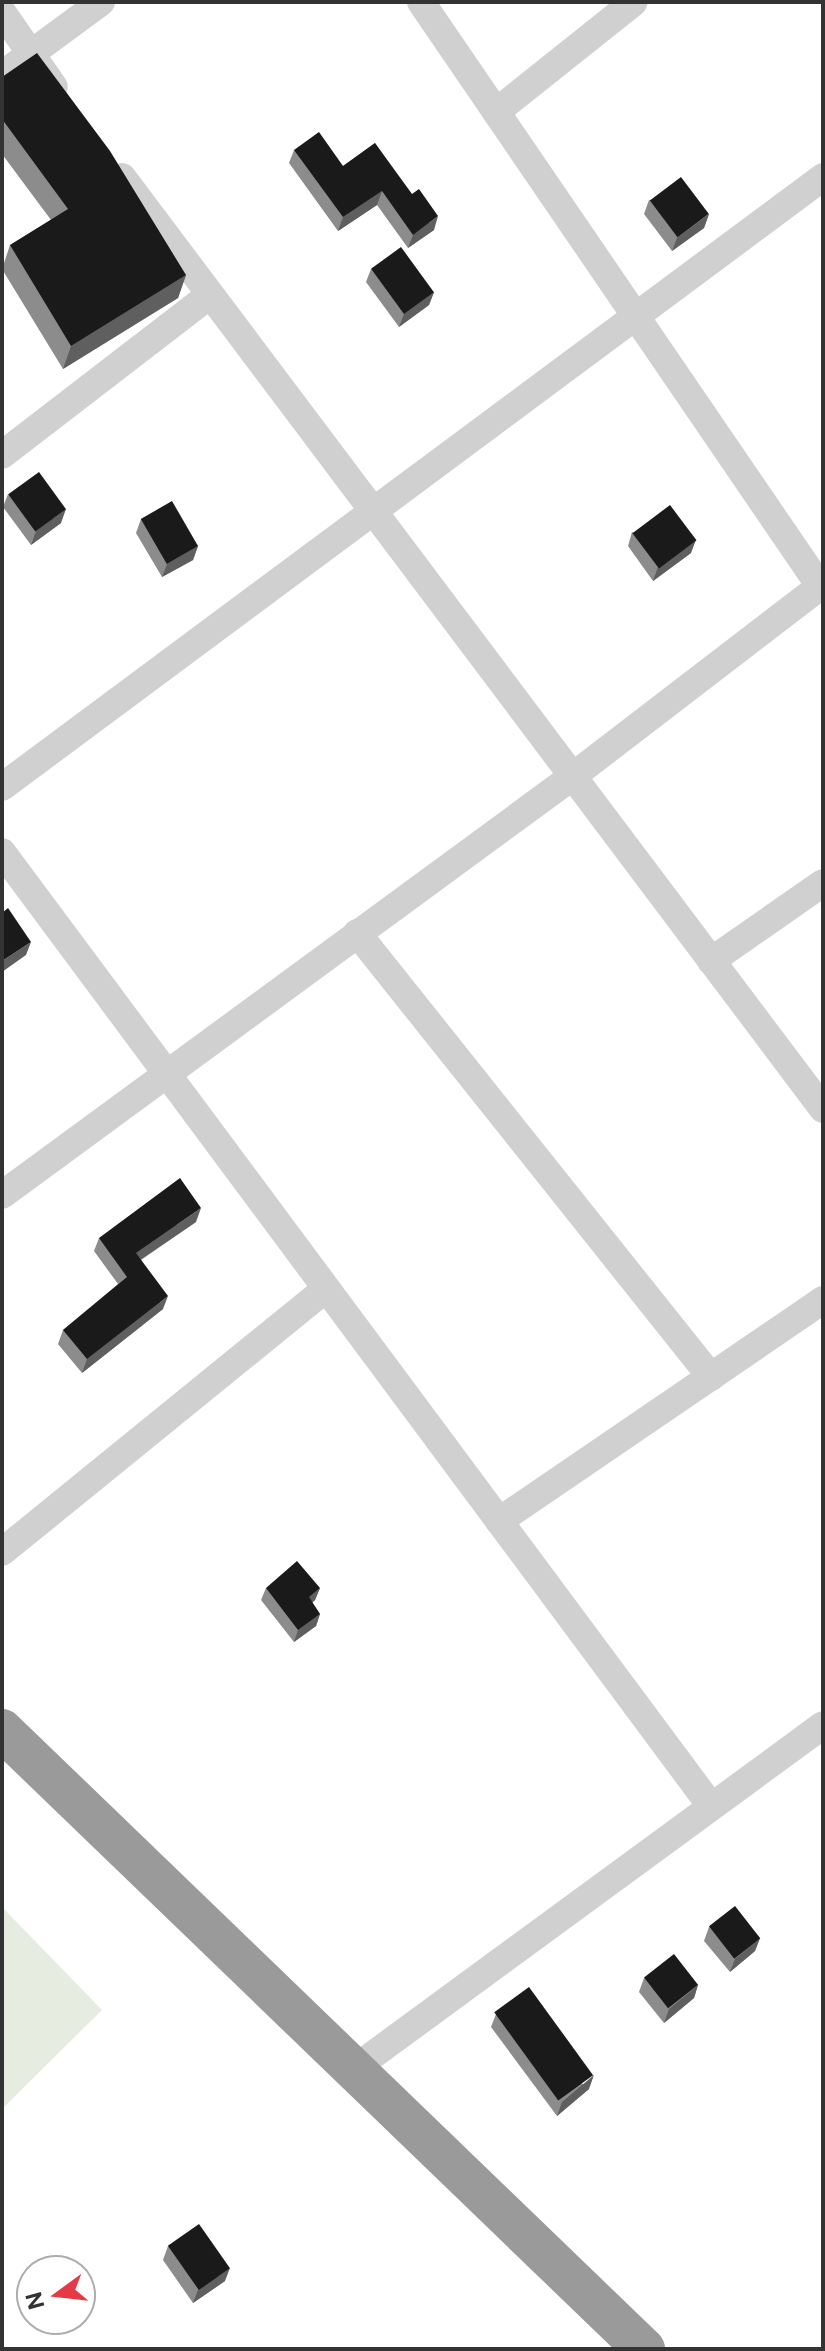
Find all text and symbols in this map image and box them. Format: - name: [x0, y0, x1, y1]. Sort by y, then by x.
- north arrow: [16, 2255, 96, 2335]
- text: N: [20, 2289, 50, 2312]

